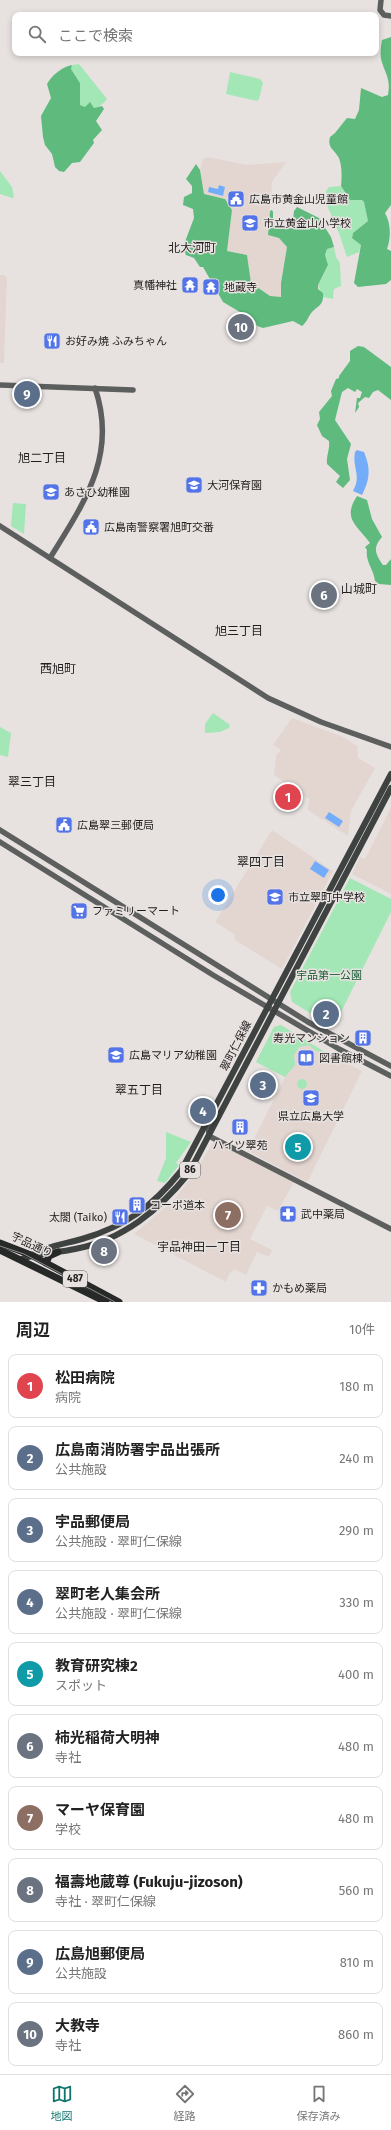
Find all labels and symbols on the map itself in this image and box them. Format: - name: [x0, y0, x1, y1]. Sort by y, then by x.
- public building icon: 広島市黄金山児童館: [226, 189, 246, 209]
- place label: 広島市黄金山児童館: [249, 193, 348, 206]
- school or university icon: 市立黄金山小学校: [240, 213, 260, 233]
- place label: 市立黄金山小学校: [263, 217, 351, 230]
- district label: 北大河町: [168, 241, 216, 255]
- temple icon: 真幡神社: [180, 275, 200, 295]
- temple icon: 地蔵寺: [201, 277, 221, 297]
- place label: 真幡神社: [133, 279, 177, 292]
- place label: 地蔵寺: [224, 281, 257, 294]
- pin: 10: [228, 312, 254, 342]
- restaurant icon: お好み焼 ふみちゃん: [42, 331, 62, 351]
- place label: お好み焼 ふみちゃん: [65, 335, 167, 348]
- pin: 9: [14, 379, 40, 409]
- district label: 旭二丁目: [18, 451, 66, 465]
- school or university icon: 大河保育園: [184, 475, 204, 495]
- place label: 大河保育園: [207, 479, 262, 492]
- school or university icon: あさひ幼稚園: [41, 482, 61, 502]
- place label: あさひ幼稚園: [64, 486, 130, 499]
- public building icon: 広島南警察署旭町交番: [81, 517, 101, 537]
- place label: 広島南警察署旭町交番: [104, 521, 214, 534]
- pin: 6: [311, 580, 337, 610]
- district label: 山城町: [341, 582, 377, 596]
- district label: 旭三丁目: [215, 624, 263, 638]
- district label: 西旭町: [40, 662, 76, 676]
- district label: 翠三丁目: [8, 775, 56, 789]
- pin: 1: [275, 782, 301, 812]
- public building icon: 広島翠三郵便局: [54, 815, 74, 835]
- place label: 広島翠三郵便局: [77, 819, 154, 832]
- district label: 翠四丁目: [237, 855, 285, 869]
- your location: [208, 885, 228, 905]
- school or university icon: 市立翠町中学校: [265, 887, 285, 907]
- place label: 市立翠町中学校: [288, 891, 365, 904]
- supermarket icon: ファミリーマート: [69, 901, 89, 921]
- place label: ファミリーマート: [92, 905, 180, 918]
- park label: 宇品第一公園: [296, 969, 362, 982]
- pin: 2: [313, 999, 339, 1029]
- street label: 翠町仁保線: [218, 1019, 254, 1073]
- building icon: 寿光マンション: [353, 1028, 373, 1048]
- place label: 寿光マンション: [273, 1032, 350, 1045]
- school or university icon: 広島マリア幼稚園: [106, 1045, 126, 1065]
- library icon: 図書館棟: [296, 1048, 316, 1068]
- place label: 広島マリア幼稚園: [129, 1049, 217, 1062]
- place label: 図書館棟: [319, 1052, 363, 1065]
- pin: 3: [250, 1070, 276, 1100]
- district label: 翠五丁目: [115, 1083, 163, 1097]
- school or university icon: 県立広島大学: [301, 1088, 321, 1108]
- pin: 4: [190, 1096, 216, 1126]
- place label: 県立広島大学: [278, 1110, 344, 1123]
- building icon: ハイツ翠苑: [230, 1117, 250, 1137]
- pin: 5: [285, 1132, 311, 1162]
- place label: ハイツ翠苑: [213, 1139, 267, 1152]
- road number: 86: [180, 1162, 200, 1178]
- building icon: コーポ道本: [127, 1195, 147, 1215]
- place label: コーポ道本: [150, 1199, 205, 1212]
- pin: 7: [215, 1200, 241, 1230]
- pharmacy icon: 武中薬局: [278, 1204, 298, 1224]
- restaurant icon: 太閤 (Taiko): [110, 1207, 130, 1227]
- place label: 武中薬局: [301, 1208, 345, 1221]
- place label: 太閤 (Taiko): [49, 1211, 107, 1224]
- street label: 宇品通り: [9, 1230, 55, 1260]
- pin: 8: [91, 1236, 117, 1266]
- district label: 宇品神田一丁目: [157, 1240, 241, 1254]
- road number: 487: [63, 1271, 87, 1287]
- pharmacy icon: かもめ薬局: [249, 1278, 269, 1298]
- place label: かもめ薬局: [272, 1282, 327, 1295]

